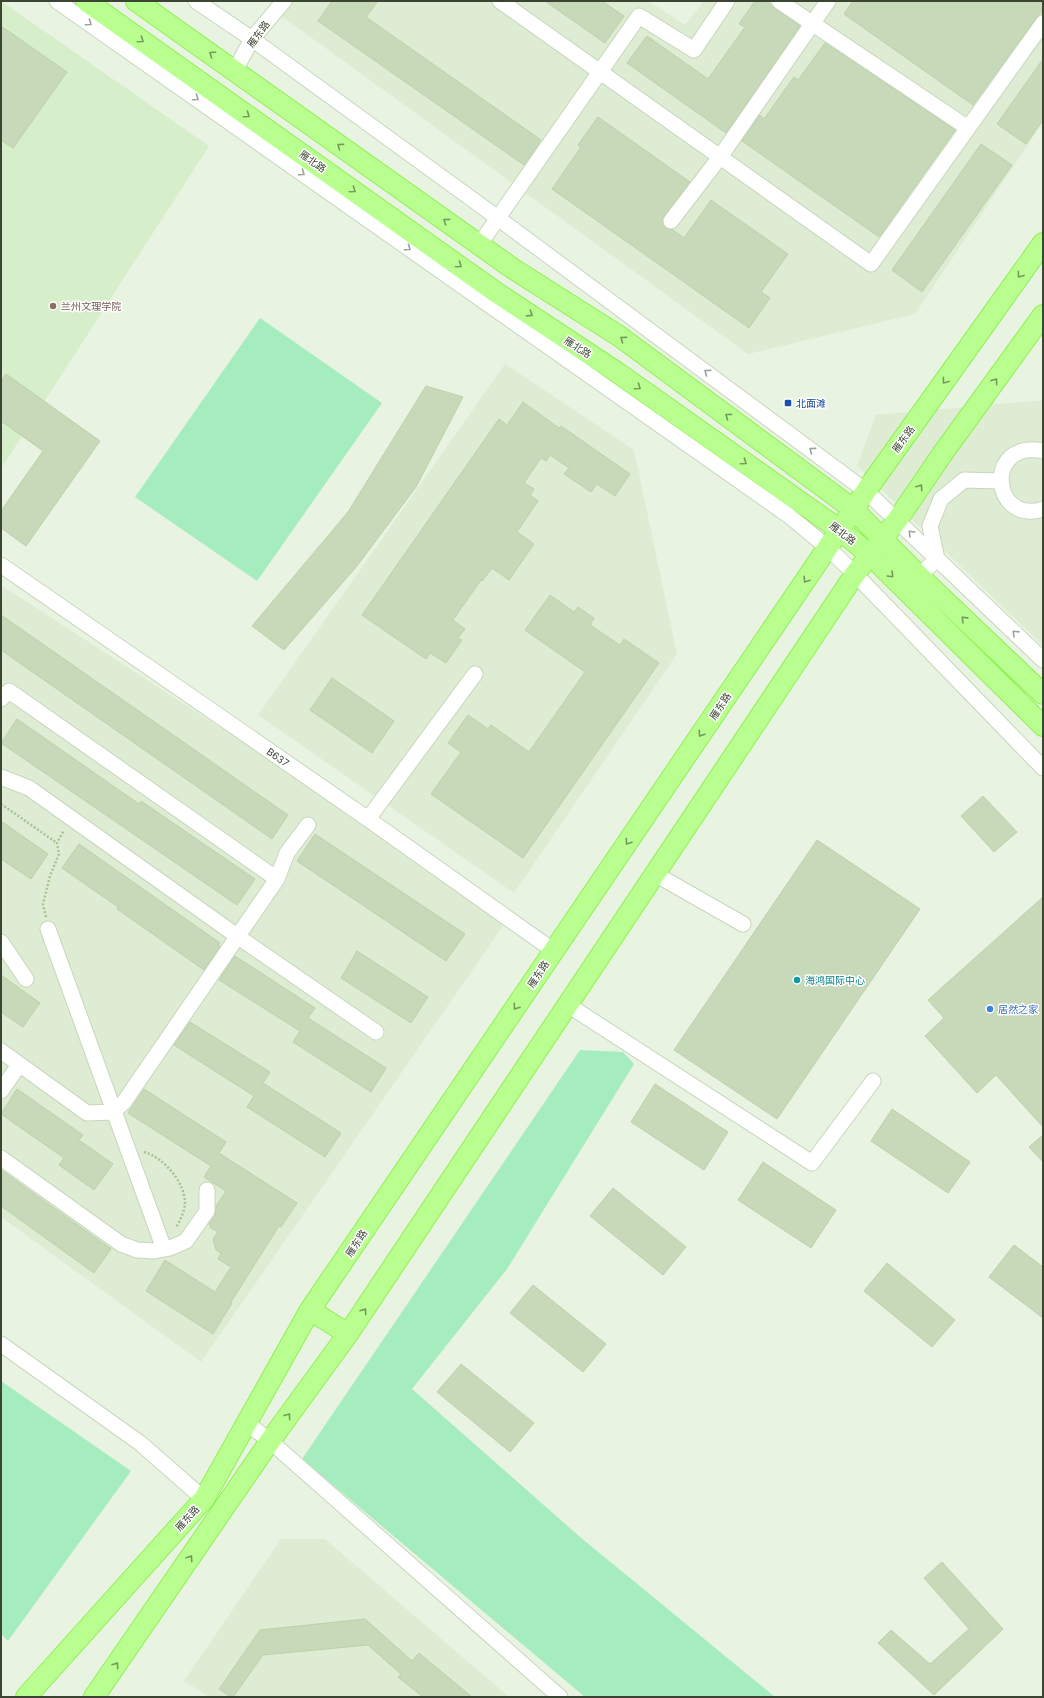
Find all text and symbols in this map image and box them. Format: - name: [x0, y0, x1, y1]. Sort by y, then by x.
- one-way arrow: [85, 18, 92, 25]
- street label: 雁东路: [244, 18, 272, 50]
- one-way arrow: [136, 35, 143, 42]
- one-way arrow: [209, 52, 216, 59]
- one-way arrow: [192, 93, 199, 101]
- one-way arrow: [243, 110, 250, 118]
- one-way arrow: [337, 143, 344, 150]
- street label: 雁北路: [297, 147, 329, 175]
- one-way arrow: [298, 168, 305, 176]
- one-way arrow: [348, 185, 355, 192]
- one-way arrow: [443, 218, 450, 226]
- one-way arrow: [404, 243, 411, 250]
- one-way arrow: [454, 261, 461, 268]
- one-way arrow: [1017, 271, 1025, 278]
- place label: 兰州文理学院: [61, 300, 121, 312]
- marker: 兰州文理学院: [48, 301, 58, 311]
- one-way arrow: [525, 310, 532, 317]
- street label: 雁北路: [562, 334, 594, 360]
- one-way arrow: [621, 337, 628, 344]
- one-way arrow: [705, 370, 712, 377]
- one-way arrow: [943, 376, 950, 383]
- one-way arrow: [990, 379, 997, 386]
- one-way arrow: [633, 382, 640, 389]
- place label: 北面滩: [796, 397, 826, 409]
- marker: 北面滩: [783, 398, 793, 408]
- one-way arrow: [725, 414, 732, 421]
- street label: 雁东路: [889, 423, 917, 455]
- one-way arrow: [809, 448, 816, 455]
- one-way arrow: [739, 457, 746, 464]
- one-way arrow: [915, 484, 922, 491]
- street label: 雁北路: [827, 519, 859, 547]
- one-way arrow: [908, 530, 916, 538]
- one-way arrow: [886, 570, 893, 578]
- one-way arrow: [803, 576, 811, 583]
- one-way arrow: [961, 616, 969, 624]
- one-way arrow: [1012, 630, 1020, 638]
- street label: 雁东路: [707, 690, 733, 722]
- one-way arrow: [698, 730, 706, 737]
- street label: B637: [264, 745, 292, 769]
- one-way arrow: [626, 837, 633, 844]
- street label: 雁东路: [525, 958, 551, 990]
- place label: 海鸿国际中心: [805, 974, 865, 986]
- marker: 海鸿国际中心: [792, 975, 802, 985]
- one-way arrow: [513, 1003, 521, 1010]
- place label: 居然之家: [998, 1003, 1039, 1015]
- marker: 居然之家: [985, 1004, 995, 1014]
- street label: 雁东路: [343, 1227, 369, 1259]
- one-way arrow: [359, 1308, 366, 1315]
- one-way arrow: [283, 1414, 290, 1421]
- street label: 雁东路: [173, 1503, 201, 1533]
- one-way arrow: [185, 1555, 192, 1562]
- one-way arrow: [111, 1662, 119, 1669]

